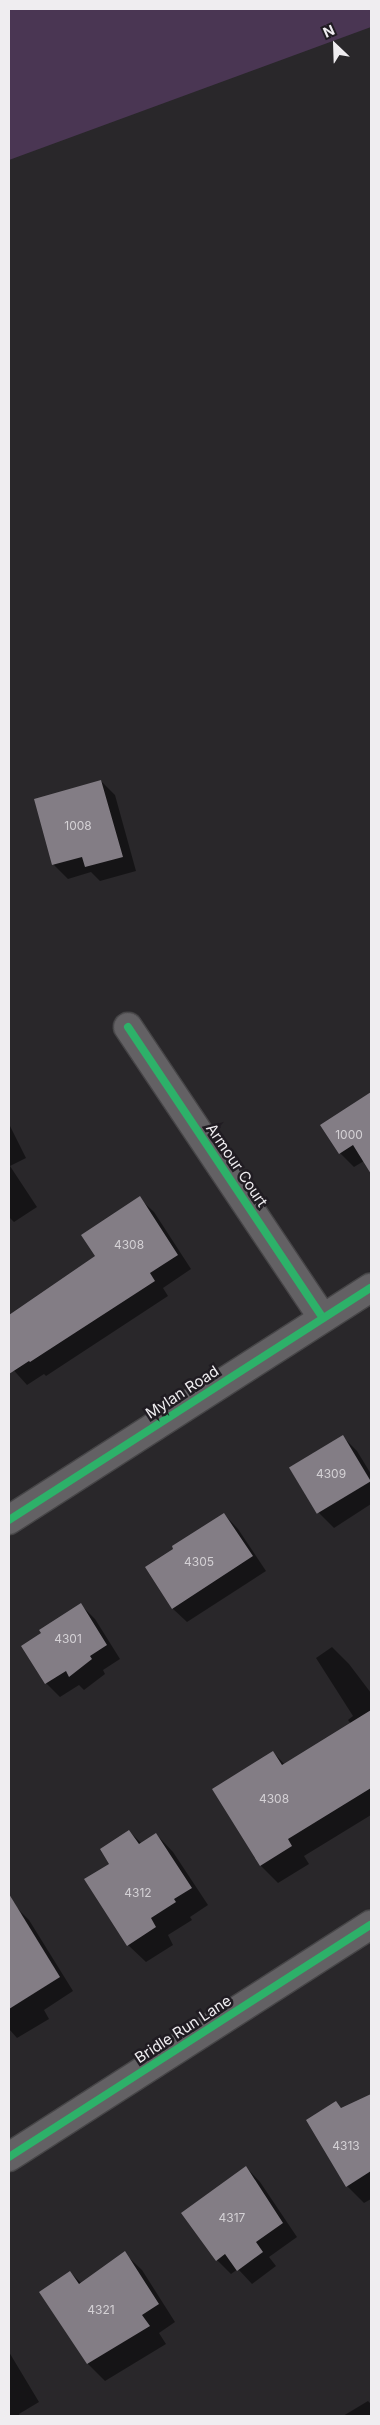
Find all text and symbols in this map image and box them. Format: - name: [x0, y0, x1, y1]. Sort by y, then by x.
- north arrow: [310, 20, 360, 70]
- text: N: [320, 21, 337, 41]
- house number: 1008: [64, 819, 92, 833]
- street label: Armour Court: [202, 1120, 272, 1210]
- house number: 1000: [335, 1128, 363, 1142]
- house number: 4308: [114, 1238, 144, 1252]
- street label: Mylan Road: [142, 1362, 222, 1422]
- house number: 4309: [316, 1467, 346, 1481]
- house number: 4305: [184, 1555, 214, 1569]
- house number: 4301: [54, 1632, 82, 1646]
- house number: 4308: [259, 1792, 289, 1806]
- house number: 4312: [124, 1886, 152, 1900]
- street label: Bridle Run Lane: [131, 1991, 235, 2067]
- house number: 4313: [332, 2139, 360, 2153]
- house number: 4317: [219, 2211, 245, 2225]
- house number: 4321: [87, 2303, 115, 2317]

